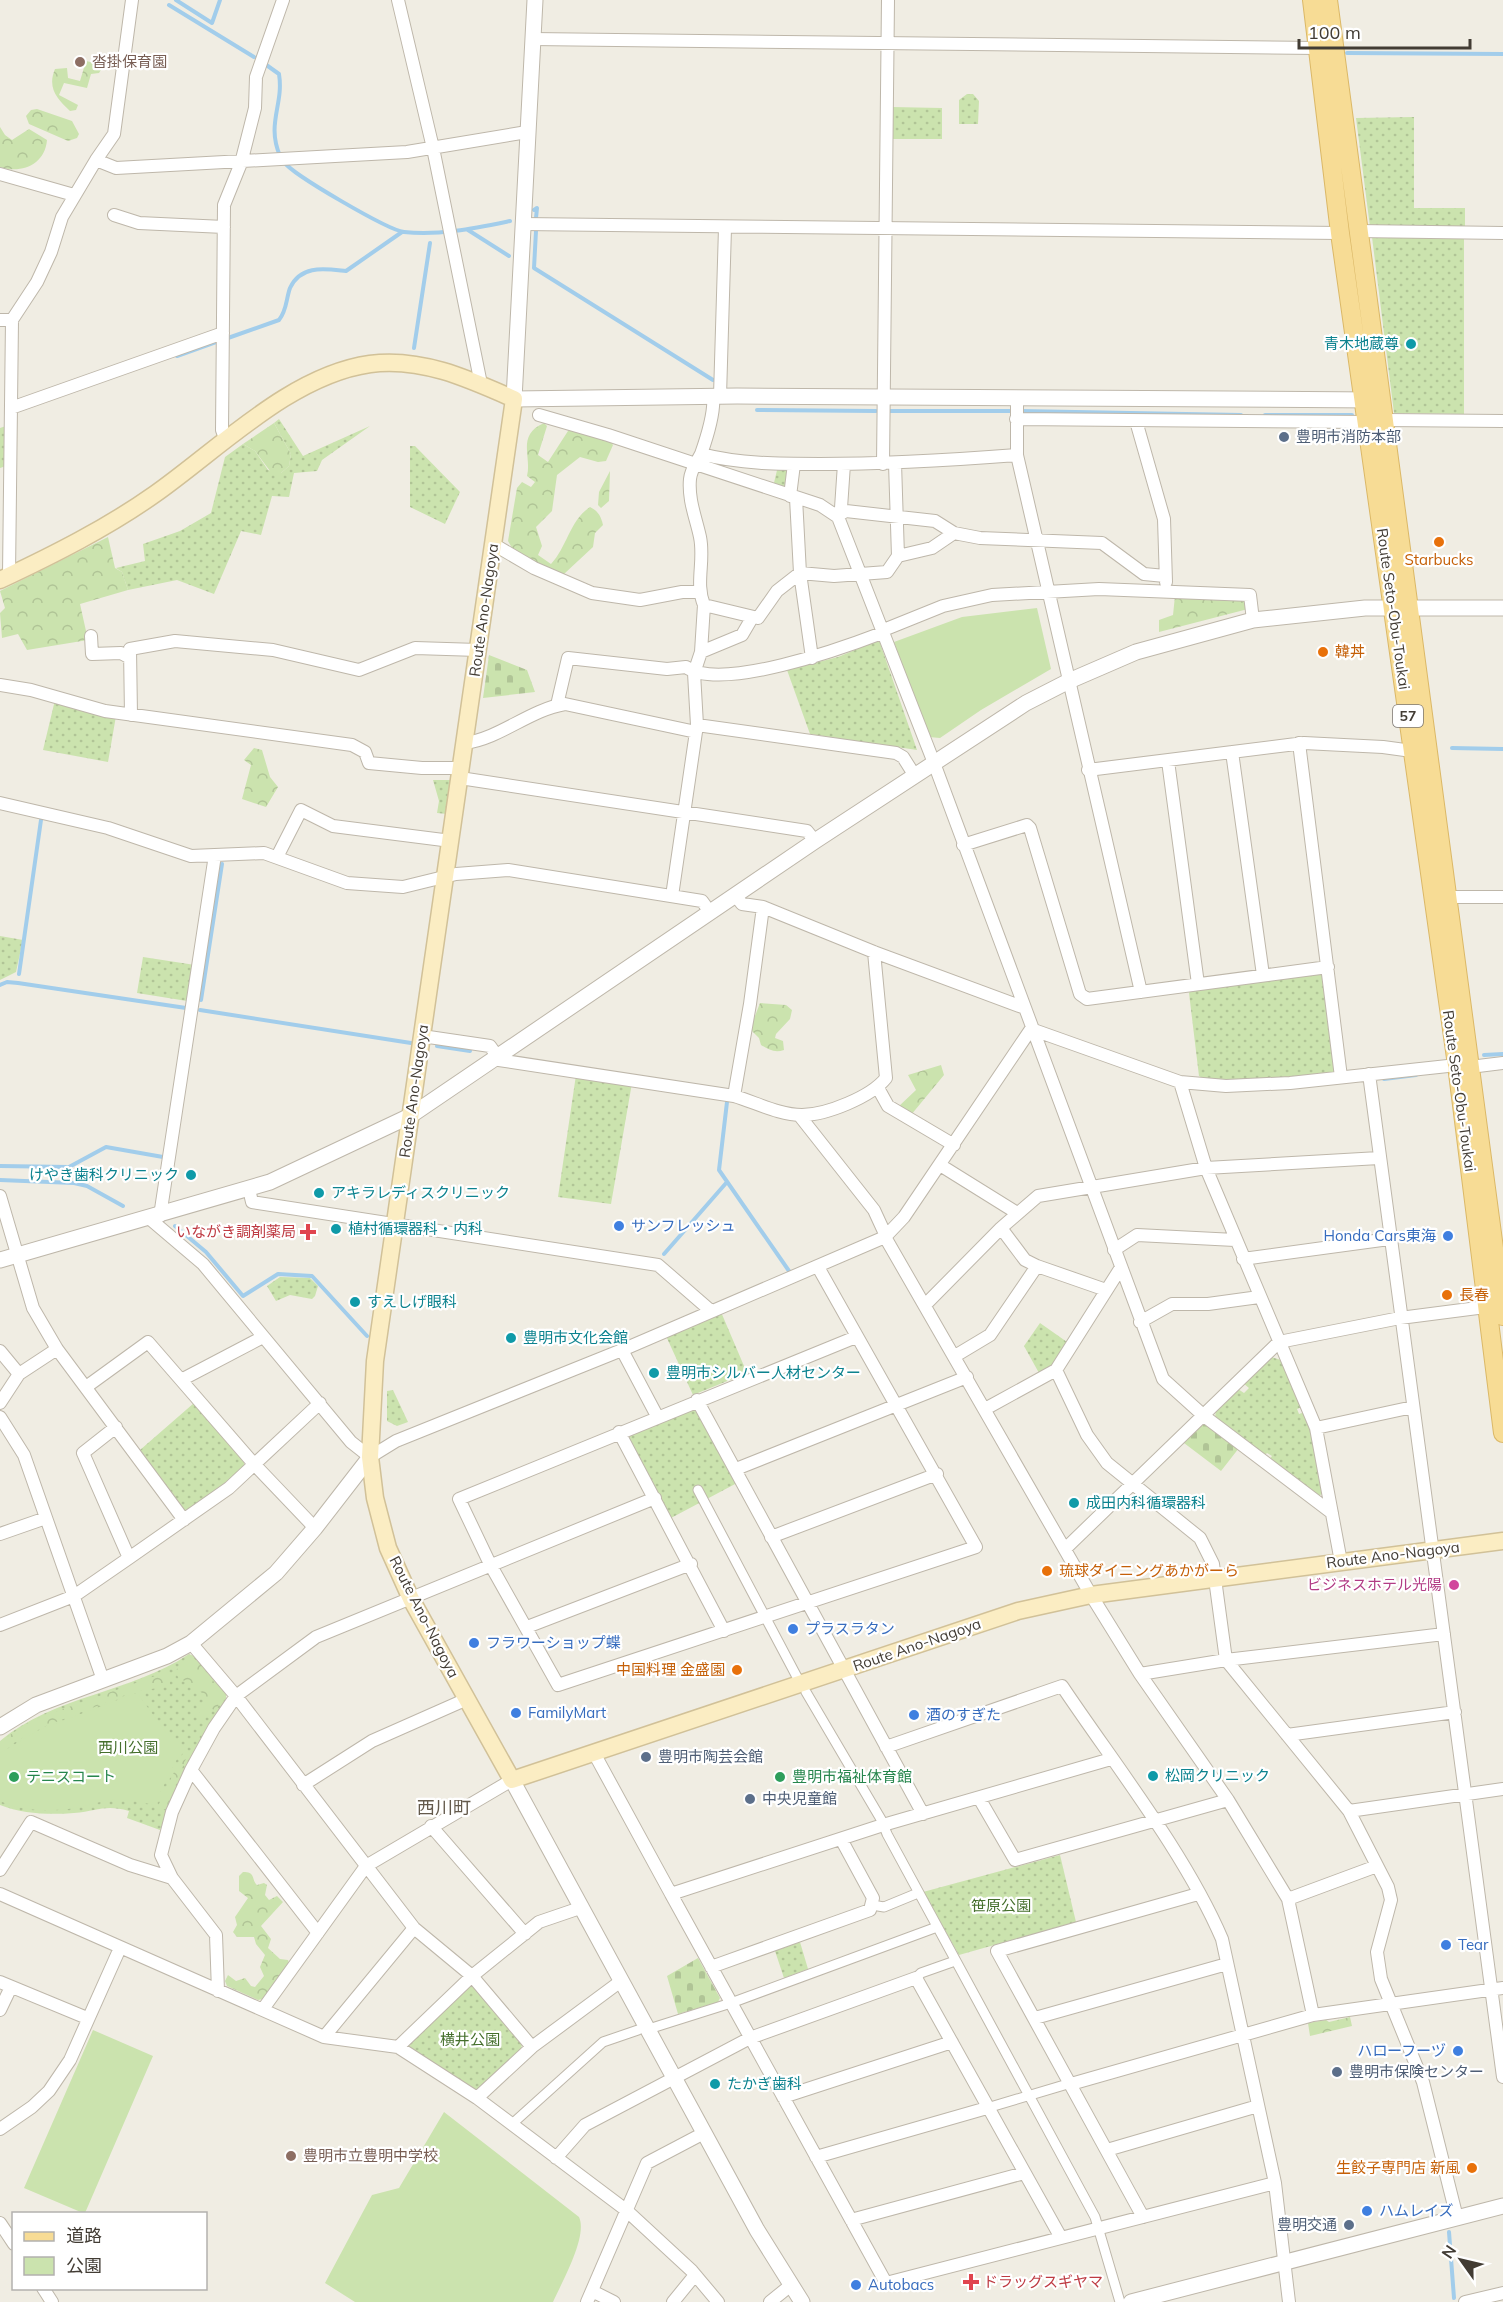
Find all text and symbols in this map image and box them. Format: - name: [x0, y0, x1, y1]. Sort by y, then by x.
- scale bar: [1299, 12, 1470, 50]
- text: 100 m: [1308, 21, 1361, 44]
- place label: 沓掛保育園: [92, 52, 167, 71]
- marker: 沓掛保育園: [73, 55, 87, 69]
- place label: 青木地蔵尊: [1324, 334, 1399, 353]
- marker: 青木地蔵尊: [1404, 337, 1418, 351]
- place label: 豊明市消防本部: [1296, 427, 1401, 446]
- marker: 豊明市消防本部: [1277, 430, 1291, 444]
- street label: Route Seto-Obu-Toukai: [1373, 527, 1414, 691]
- marker: Starbucks: [1432, 535, 1446, 549]
- street label: Route Ano-Nagoya: [465, 542, 502, 678]
- place label: Starbucks: [1404, 550, 1474, 569]
- place label: 韓丼: [1335, 642, 1365, 661]
- marker: 韓丼: [1316, 645, 1330, 659]
- road number: 57: [1393, 705, 1423, 727]
- street label: Route Seto-Obu-Toukai: [1439, 1009, 1480, 1173]
- street label: Route Ano-Nagoya: [395, 1023, 432, 1159]
- place label: けやき歯科クリニック: [29, 1165, 179, 1184]
- marker: けやき歯科クリニック: [184, 1168, 198, 1182]
- place label: アキラレディスクリニック: [331, 1183, 510, 1202]
- marker: アキラレディスクリニック: [312, 1186, 326, 1200]
- place label: サンフレッシュ: [631, 1216, 736, 1235]
- place label: 植村循環器科・内科: [348, 1219, 483, 1238]
- marker: サンフレッシュ: [612, 1219, 626, 1233]
- place label: いながき調剤薬局: [176, 1222, 296, 1241]
- marker: 植村循環器科・内科: [329, 1222, 343, 1236]
- marker: いながき調剤薬局: [301, 1225, 315, 1239]
- place label: Honda Cars東海: [1323, 1226, 1436, 1245]
- marker: Honda Cars東海: [1441, 1229, 1455, 1243]
- place label: 長春: [1459, 1285, 1489, 1304]
- marker: 長春: [1440, 1288, 1454, 1302]
- place label: すえしげ眼科: [367, 1292, 457, 1311]
- marker: すえしげ眼科: [348, 1295, 362, 1309]
- place label: 豊明市文化会館: [523, 1328, 628, 1347]
- marker: 豊明市文化会館: [504, 1331, 518, 1345]
- place label: 豊明市シルバー人材センター: [666, 1363, 861, 1382]
- marker: 豊明市シルバー人材センター: [647, 1366, 661, 1380]
- place label: 成田内科循環器科: [1086, 1493, 1206, 1512]
- marker: 成田内科循環器科: [1067, 1496, 1081, 1510]
- street label: Route Ano-Nagoya: [1325, 1537, 1461, 1572]
- street label: Route Ano-Nagoya: [386, 1553, 463, 1681]
- place label: 琉球ダイニングあかがーら: [1059, 1561, 1239, 1580]
- marker: 琉球ダイニングあかがーら: [1040, 1564, 1054, 1578]
- place label: ビジネスホテル光陽: [1307, 1575, 1442, 1594]
- marker: ビジネスホテル光陽: [1447, 1578, 1461, 1592]
- street label: Route Ano-Nagoya: [850, 1614, 983, 1675]
- place label: プラスラタン: [805, 1619, 895, 1638]
- marker: プラスラタン: [786, 1622, 800, 1636]
- place label: フラワーショップ蝶: [486, 1633, 621, 1652]
- marker: フラワーショップ蝶: [467, 1636, 481, 1650]
- place label: 中国料理 金盛園: [616, 1660, 725, 1679]
- marker: 中国料理 金盛園: [730, 1663, 744, 1677]
- place label: FamilyMart: [528, 1703, 606, 1722]
- place label: 酒のすぎた: [926, 1705, 1001, 1724]
- marker: FamilyMart: [509, 1706, 523, 1720]
- marker: 酒のすぎた: [907, 1708, 921, 1722]
- park label: 西川公園: [98, 1738, 158, 1757]
- place label: 豊明市陶芸会館: [658, 1747, 763, 1766]
- marker: 豊明市陶芸会館: [639, 1750, 653, 1764]
- place label: 松岡クリニック: [1165, 1766, 1270, 1785]
- place label: テニスコート: [26, 1767, 116, 1786]
- place label: 豊明市福祉体育館: [792, 1767, 912, 1786]
- marker: 松岡クリニック: [1146, 1769, 1160, 1783]
- marker: テニスコート: [7, 1770, 21, 1784]
- marker: 豊明市福祉体育館: [773, 1770, 787, 1784]
- place label: 中央児童館: [762, 1789, 837, 1808]
- marker: 中央児童館: [743, 1792, 757, 1806]
- district label: 西川町: [417, 1796, 471, 1819]
- park label: 笹原公園: [971, 1896, 1031, 1915]
- place label: Tear: [1458, 1935, 1489, 1954]
- marker: Tear: [1439, 1938, 1453, 1952]
- park label: 横井公園: [440, 2030, 500, 2049]
- place label: ハローフーヅ: [1357, 2041, 1446, 2060]
- marker: ハローフーヅ: [1451, 2044, 1465, 2058]
- place label: 豊明市保険センター: [1349, 2062, 1484, 2081]
- marker: 豊明市保険センター: [1330, 2065, 1344, 2079]
- place label: たかぎ歯科: [727, 2074, 802, 2093]
- marker: たかぎ歯科: [708, 2077, 722, 2091]
- place label: 豊明市立豊明中学校: [303, 2146, 438, 2165]
- marker: 豊明市立豊明中学校: [284, 2149, 298, 2163]
- place label: 生餃子専門店 新風: [1336, 2158, 1460, 2177]
- marker: 生餃子専門店 新風: [1465, 2161, 1479, 2175]
- place label: ハムレイズ: [1379, 2201, 1454, 2220]
- marker: ハムレイズ: [1360, 2204, 1374, 2218]
- legend: [12, 2212, 207, 2290]
- place label: 豊明交通: [1277, 2215, 1337, 2234]
- marker: 豊明交通: [1342, 2218, 1356, 2232]
- text: 道路: [66, 2224, 102, 2247]
- north arrow: [1431, 2230, 1491, 2290]
- text: N: [1437, 2241, 1460, 2262]
- text: 公園: [66, 2254, 102, 2277]
- place label: ドラッグスギヤマ: [983, 2272, 1103, 2291]
- place label: Autobacs: [868, 2275, 934, 2294]
- marker: ドラッグスギヤマ: [964, 2275, 978, 2289]
- marker: Autobacs: [849, 2278, 863, 2292]

